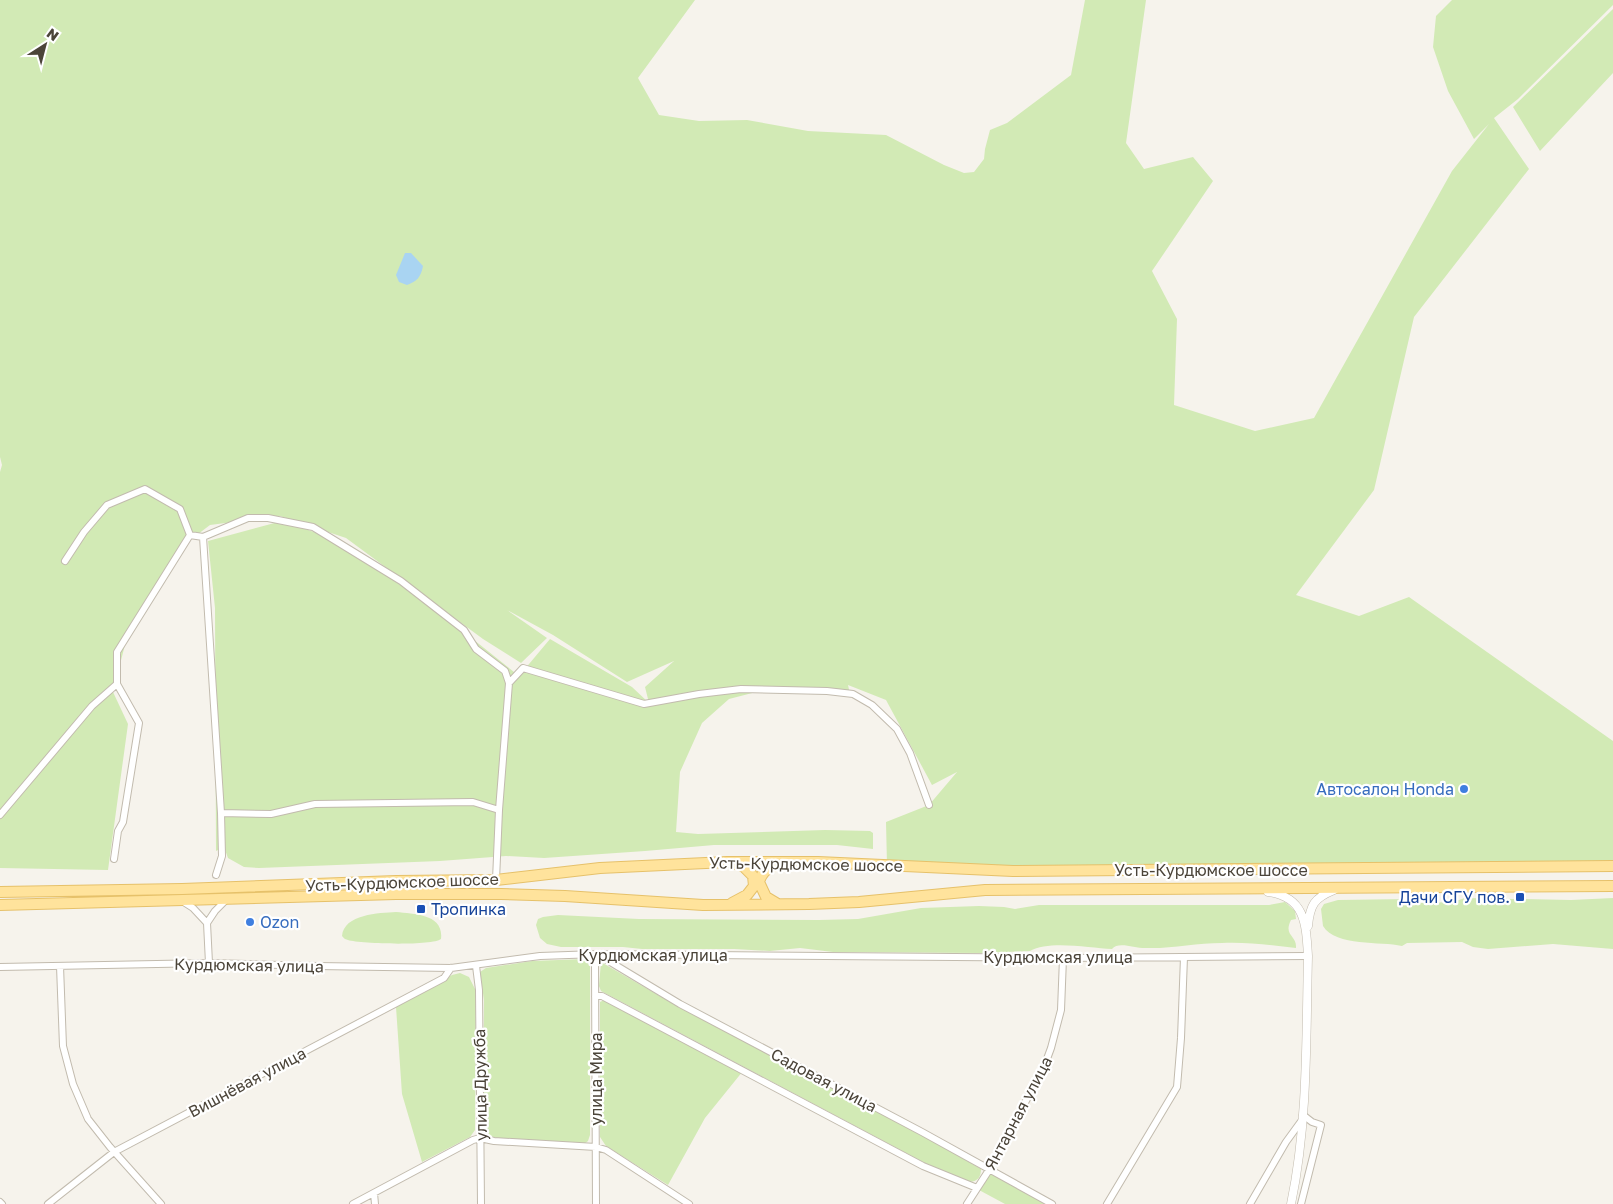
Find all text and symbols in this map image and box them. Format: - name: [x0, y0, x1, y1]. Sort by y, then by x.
- north arrow: [20, 20, 70, 70]
- text: N: [44, 24, 62, 44]
- place label: Автосалон Honda: [1316, 779, 1454, 799]
- marker: Автосалон Honda: [1458, 783, 1470, 795]
- street label: Усть-Курдюмское шоссе: [709, 852, 903, 876]
- street label: Усть-Курдюмское шоссе: [1114, 860, 1308, 880]
- street label: Усть-Курдюмское шоссе: [305, 869, 499, 895]
- place label: Дачи СГУ пов.: [1399, 887, 1510, 907]
- marker: Дачи СГУ пов.: [1514, 891, 1526, 903]
- place label: Тропинка: [431, 899, 506, 919]
- marker: Тропинка: [415, 903, 427, 915]
- place label: Ozon: [260, 912, 299, 932]
- marker: Ozon: [244, 916, 256, 928]
- street label: Курдюмская улица: [578, 945, 728, 965]
- street label: Курдюмская улица: [983, 947, 1133, 967]
- street label: Курдюмская улица: [174, 954, 324, 976]
- street label: улица Дружба: [469, 1029, 491, 1141]
- street label: улица Мира: [586, 1032, 606, 1126]
- street label: Вишнёвая улица: [185, 1043, 309, 1121]
- street label: Садовая улица: [768, 1044, 880, 1116]
- street label: Янтарная улица: [980, 1053, 1056, 1173]

